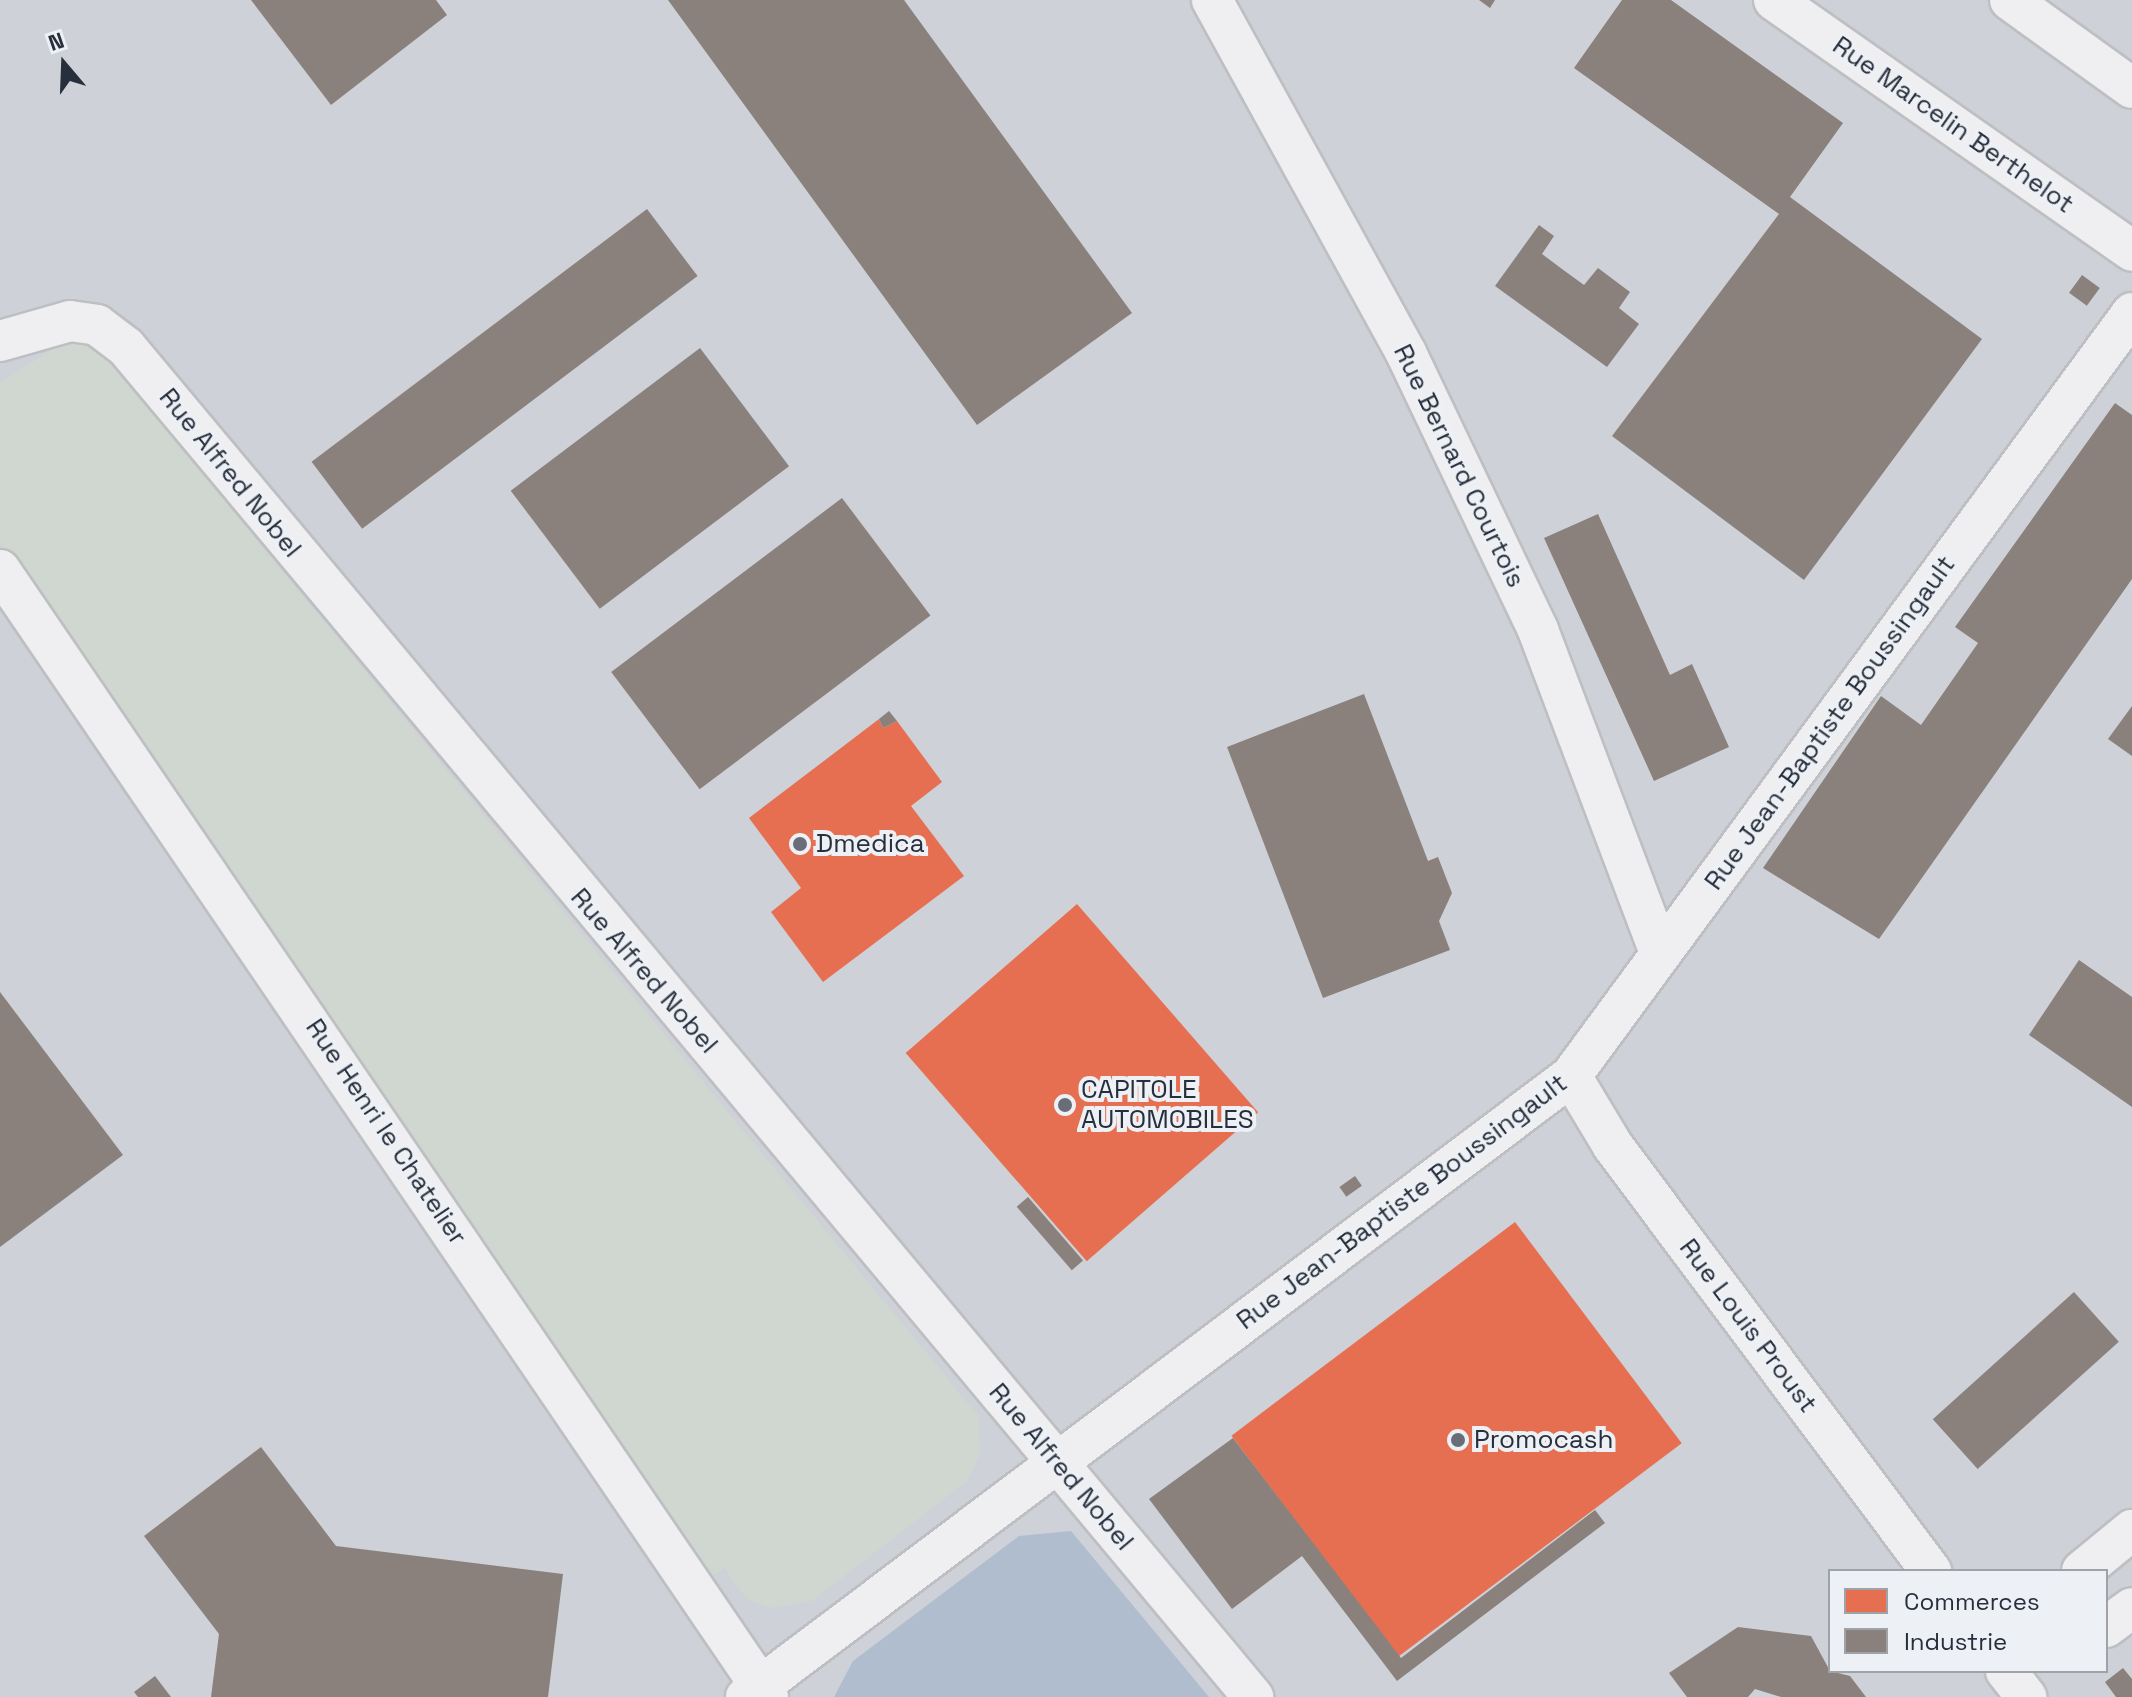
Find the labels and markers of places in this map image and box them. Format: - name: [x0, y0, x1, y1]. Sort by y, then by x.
- place label: Dmedica: [816, 828, 925, 860]
- marker: Dmedica: [791, 835, 809, 853]
- place label: CAPITOLE AUTOMOBILES: [1081, 1074, 1254, 1136]
- marker: CAPITOLE AUTOMOBILES: [1056, 1096, 1074, 1114]
- place label: Promocash: [1474, 1424, 1613, 1456]
- marker: Promocash: [1449, 1431, 1467, 1449]

